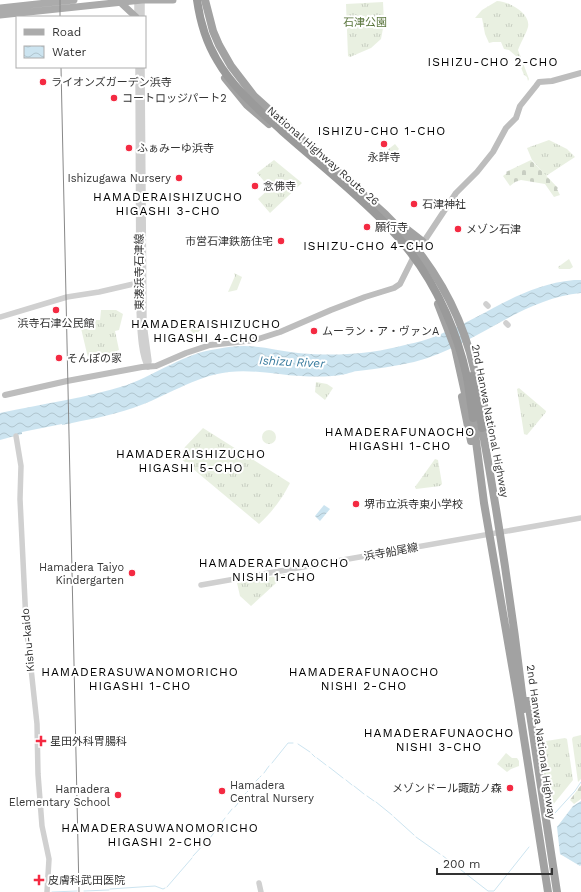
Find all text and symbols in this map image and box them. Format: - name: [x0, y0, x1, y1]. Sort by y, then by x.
- legend: [16, 16, 146, 68]
- park label: 石津公園: [343, 16, 387, 29]
- text: Road: [52, 25, 81, 39]
- text: Water: [52, 45, 87, 59]
- district label: ISHIZU-CHO 2-CHO: [428, 55, 558, 69]
- place label: ライオンズガーデン浜寺: [51, 76, 172, 89]
- marker: ライオンズガーデン浜寺: [38, 77, 48, 87]
- place label: コートロッジパート2: [122, 92, 227, 105]
- marker: コートロッジパート2: [109, 93, 119, 103]
- street label: National Highway Route 26: [264, 104, 382, 208]
- district label: ISHIZU-CHO 1-CHO: [318, 124, 446, 138]
- marker: 永詳寺: [379, 139, 389, 149]
- place label: ふぁみーゆ浜寺: [137, 142, 214, 155]
- marker: ふぁみーゆ浜寺: [124, 143, 134, 153]
- place label: 永詳寺: [368, 151, 401, 164]
- place label: Ishizugawa Nursery: [68, 172, 171, 185]
- marker: Ishizugawa Nursery: [174, 173, 184, 183]
- place label: 念佛寺: [263, 180, 296, 193]
- marker: 念佛寺: [250, 181, 260, 191]
- district label: HAMADERAISHIZUCHO HIGASHI 3-CHO: [93, 190, 243, 218]
- place label: 石津神社: [422, 198, 466, 211]
- marker: 石津神社: [409, 199, 419, 209]
- place label: 願行寺: [375, 221, 408, 234]
- marker: 願行寺: [362, 222, 372, 232]
- place label: メゾン石津: [466, 223, 521, 236]
- marker: メゾン石津: [453, 224, 463, 234]
- street label: 東湊浜寺石津線: [133, 234, 146, 311]
- place label: 市営石津鉄筋住宅: [185, 235, 273, 248]
- marker: 市営石津鉄筋住宅: [276, 236, 286, 246]
- district label: ISHIZU-CHO 4-CHO: [303, 239, 435, 253]
- marker: 浜寺石津公民館: [51, 305, 61, 315]
- place label: 浜寺石津公民館: [18, 317, 95, 330]
- district label: HAMADERAISHIZUCHO HIGASHI 4-CHO: [131, 317, 281, 345]
- place label: ムーラン・ア・ヴァンA: [322, 325, 439, 338]
- marker: ムーラン・ア・ヴァンA: [309, 326, 319, 336]
- street label: 2nd Hanwa National Highway: [469, 343, 511, 499]
- place label: そんぽの家: [67, 352, 122, 365]
- marker: そんぽの家: [54, 353, 64, 363]
- water label: Ishizu River: [259, 353, 326, 371]
- district label: HAMADERAFUNAOCHO HIGASHI 1-CHO: [325, 425, 475, 453]
- district label: HAMADERAISHIZUCHO HIGASHI 5-CHO: [116, 447, 266, 475]
- place label: 堺市立浜寺東小学校: [364, 498, 463, 511]
- marker: 堺市立浜寺東小学校: [351, 499, 361, 509]
- street label: 浜寺船尾線: [363, 541, 419, 563]
- district label: HAMADERAFUNAOCHO NISHI 1-CHO: [199, 556, 349, 584]
- place label: Hamadera Taiyo Kindergarten: [39, 561, 124, 587]
- marker: Hamadera Taiyo Kindergarten: [127, 568, 137, 578]
- street label: Kishu-kaido: [19, 608, 37, 672]
- street label: 2nd Hanwa National Highway: [524, 664, 558, 820]
- district label: HAMADERASUWANOMORICHO HIGASHI 1-CHO: [41, 665, 239, 693]
- district label: HAMADERAFUNAOCHO NISHI 2-CHO: [289, 665, 439, 693]
- district label: HAMADERAFUNAOCHO NISHI 3-CHO: [364, 726, 514, 754]
- marker: 星田外科胃腸科: [35, 735, 47, 747]
- place label: 星田外科胃腸科: [50, 735, 127, 748]
- place label: Hamadera Central Nursery: [230, 779, 314, 805]
- place label: メゾンドール諏訪ノ森: [392, 782, 502, 795]
- place label: Hamadera Elementary School: [9, 783, 111, 809]
- marker: メゾンドール諏訪ノ森: [505, 783, 515, 793]
- marker: Hamadera Central Nursery: [217, 786, 227, 796]
- marker: Hamadera Elementary School: [113, 790, 123, 800]
- district label: HAMADERASUWANOMORICHO HIGASHI 2-CHO: [61, 821, 259, 849]
- scale bar: [437, 850, 552, 876]
- text: 200 m: [443, 857, 480, 871]
- marker: 皮膚科武田医院: [33, 874, 45, 886]
- place label: 皮膚科武田医院: [48, 874, 125, 887]

